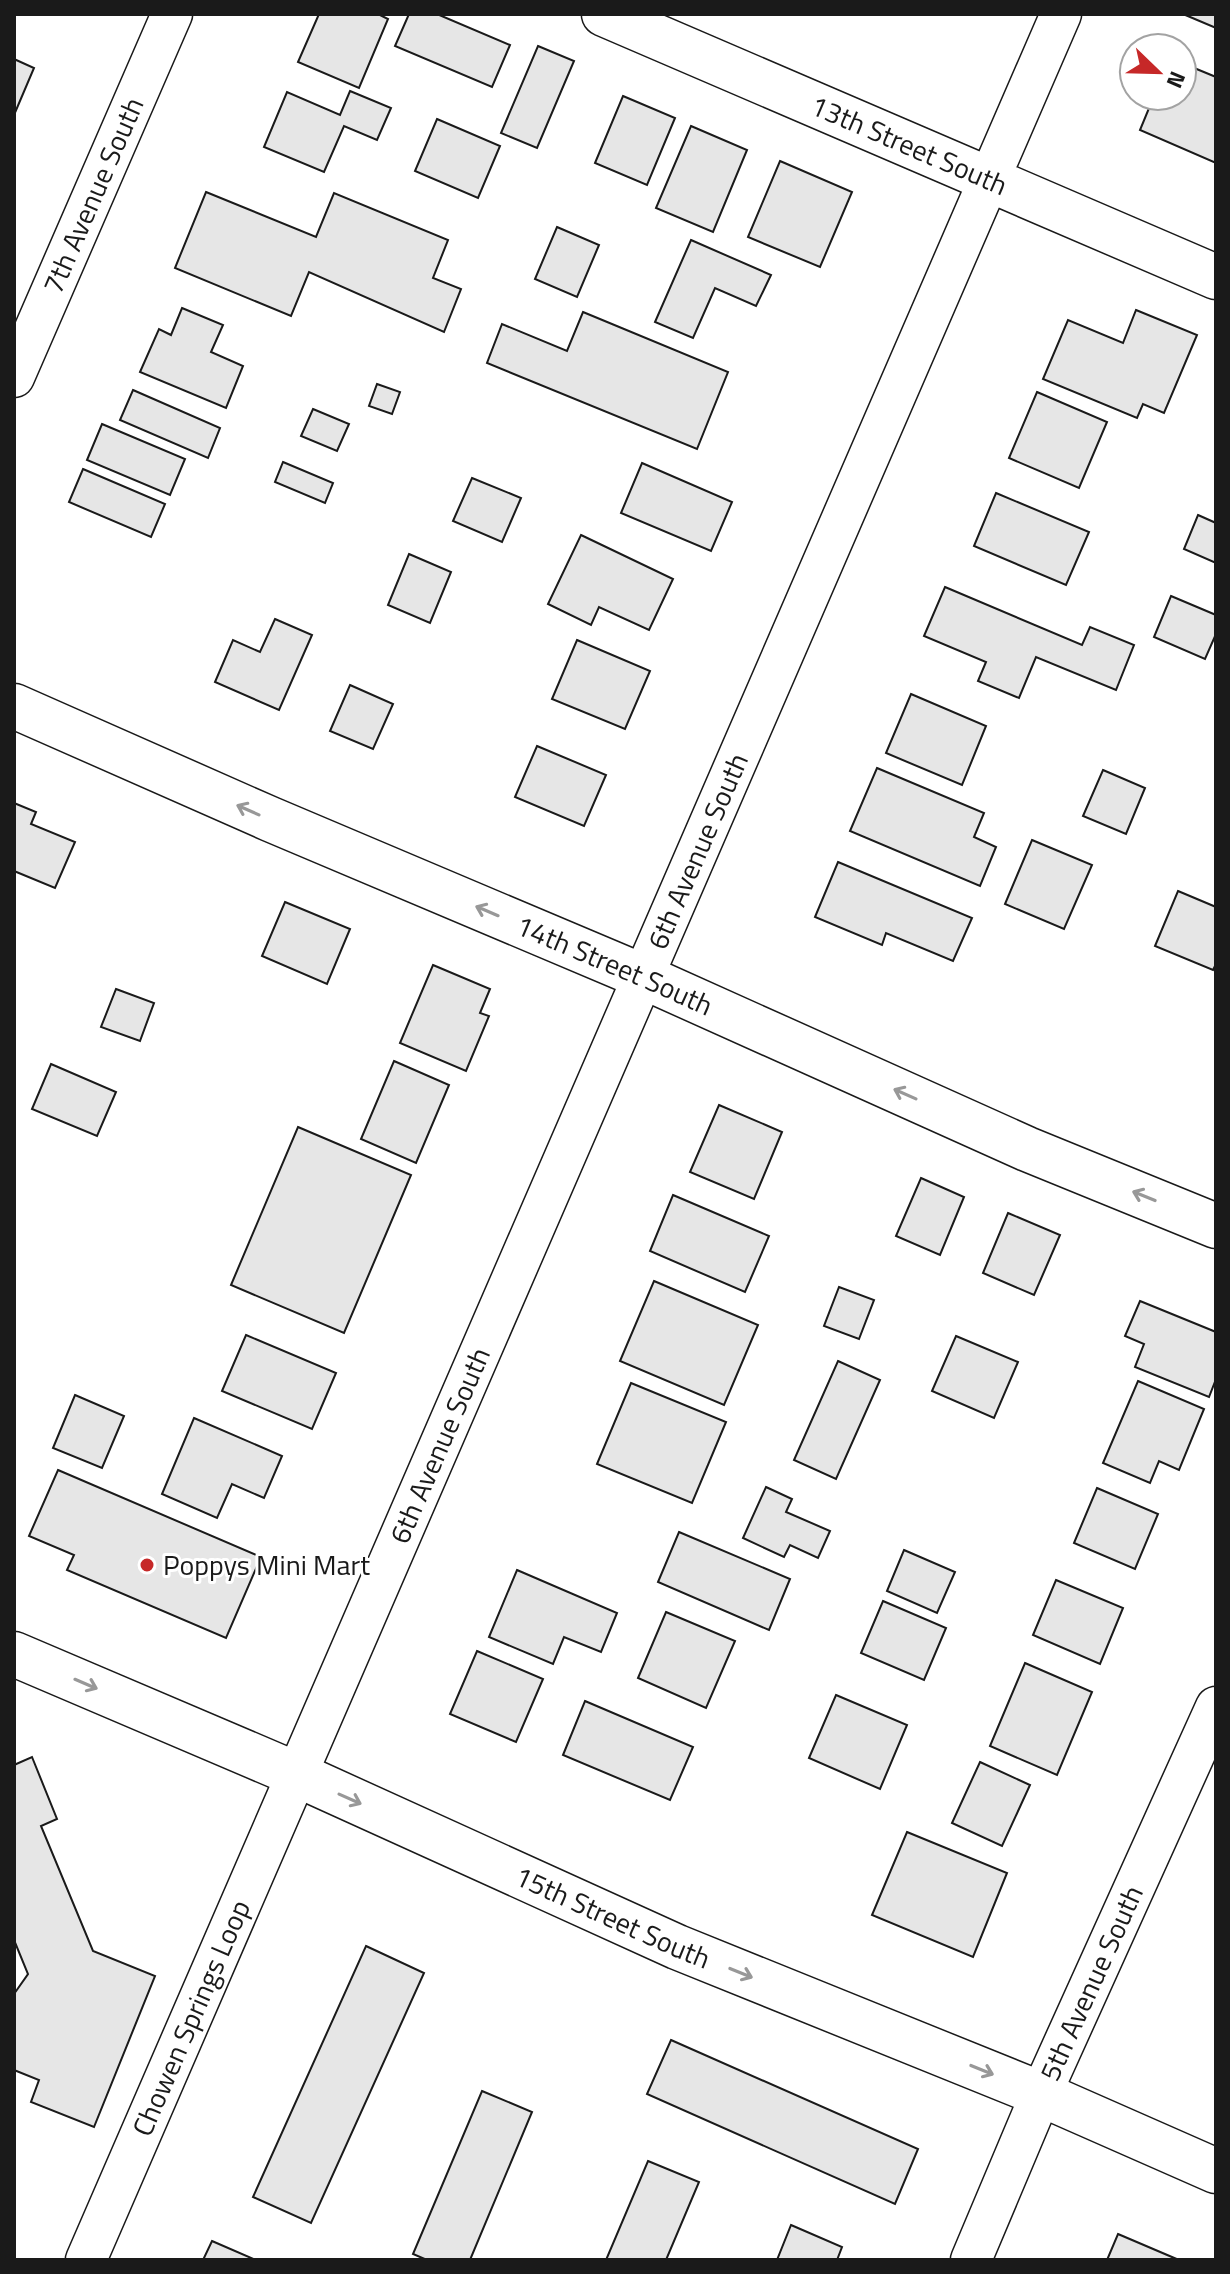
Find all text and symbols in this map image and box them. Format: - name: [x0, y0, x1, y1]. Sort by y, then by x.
- north arrow: [1118, 32, 1198, 112]
- text: N: [1158, 66, 1195, 93]
- street label: 13th Street South: [804, 83, 1014, 206]
- street label: 7th Avenue South: [31, 90, 154, 300]
- street label: 6th Avenue South: [636, 746, 759, 956]
- one-way arrow: [236, 801, 261, 816]
- one-way arrow: [475, 903, 500, 917]
- street label: 14th Street South: [510, 903, 720, 1026]
- one-way arrow: [893, 1085, 918, 1100]
- one-way arrow: [1132, 1188, 1157, 1203]
- street label: 6th Avenue South: [378, 1340, 501, 1550]
- place label: Poppys Mini Mart: [163, 1543, 370, 1586]
- marker: Poppys Mini Mart: [138, 1556, 156, 1574]
- one-way arrow: [73, 1678, 98, 1693]
- one-way arrow: [338, 1792, 362, 1807]
- street label: 15th Street South: [508, 1854, 717, 1979]
- street label: 5th Avenue South: [1028, 1878, 1154, 2087]
- street label: Chowen Springs Loop: [120, 1893, 261, 2143]
- one-way arrow: [728, 1966, 753, 1981]
- one-way arrow: [969, 2064, 994, 2078]

